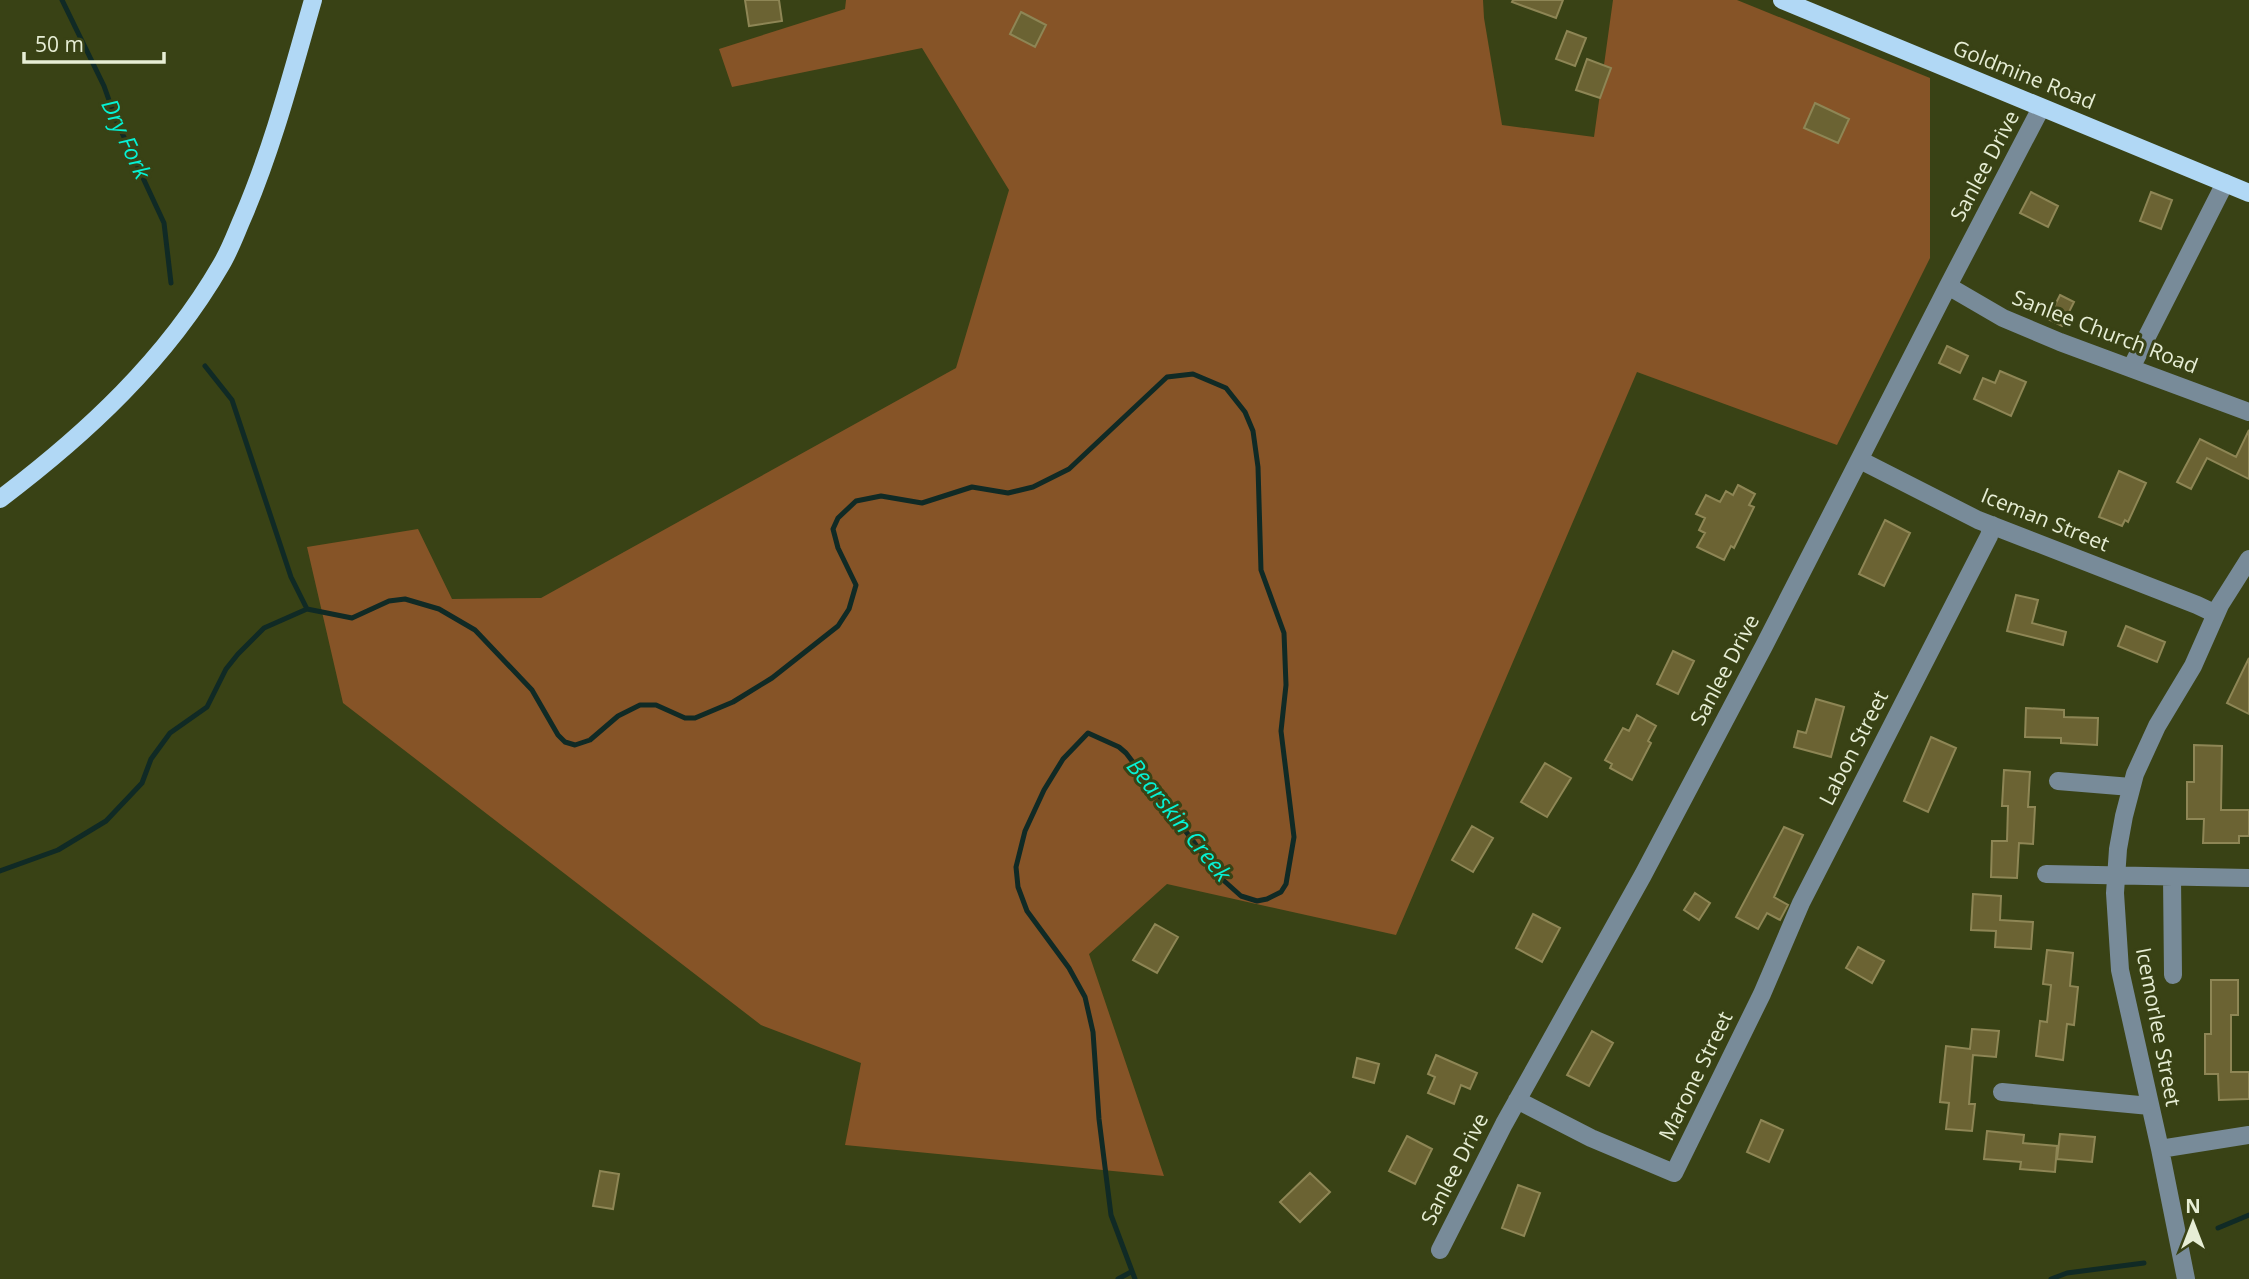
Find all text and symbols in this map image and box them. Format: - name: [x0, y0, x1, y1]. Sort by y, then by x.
- scale bar: [24, 21, 164, 65]
- text: 50 m: [35, 30, 84, 58]
- street label: Goldmine Road: [1949, 33, 2100, 115]
- water label: Dry Fork: [94, 93, 160, 185]
- street label: Sanlee Drive: [1943, 105, 2025, 226]
- street label: Sanlee Church Road: [2009, 283, 2202, 379]
- street label: Iceman Street: [1977, 481, 2114, 557]
- street label: Sanlee Drive: [1683, 609, 1765, 730]
- street label: Labon Street: [1812, 685, 1894, 810]
- water label: Bearskin Creek: [1120, 751, 1240, 888]
- street label: Icemorlee Street: [2130, 945, 2188, 1109]
- street label: Marone Street: [1652, 1006, 1738, 1145]
- street label: Sanlee Drive: [1414, 1108, 1494, 1229]
- north arrow: [2158, 1188, 2228, 1258]
- text: N: [2185, 1193, 2201, 1219]

